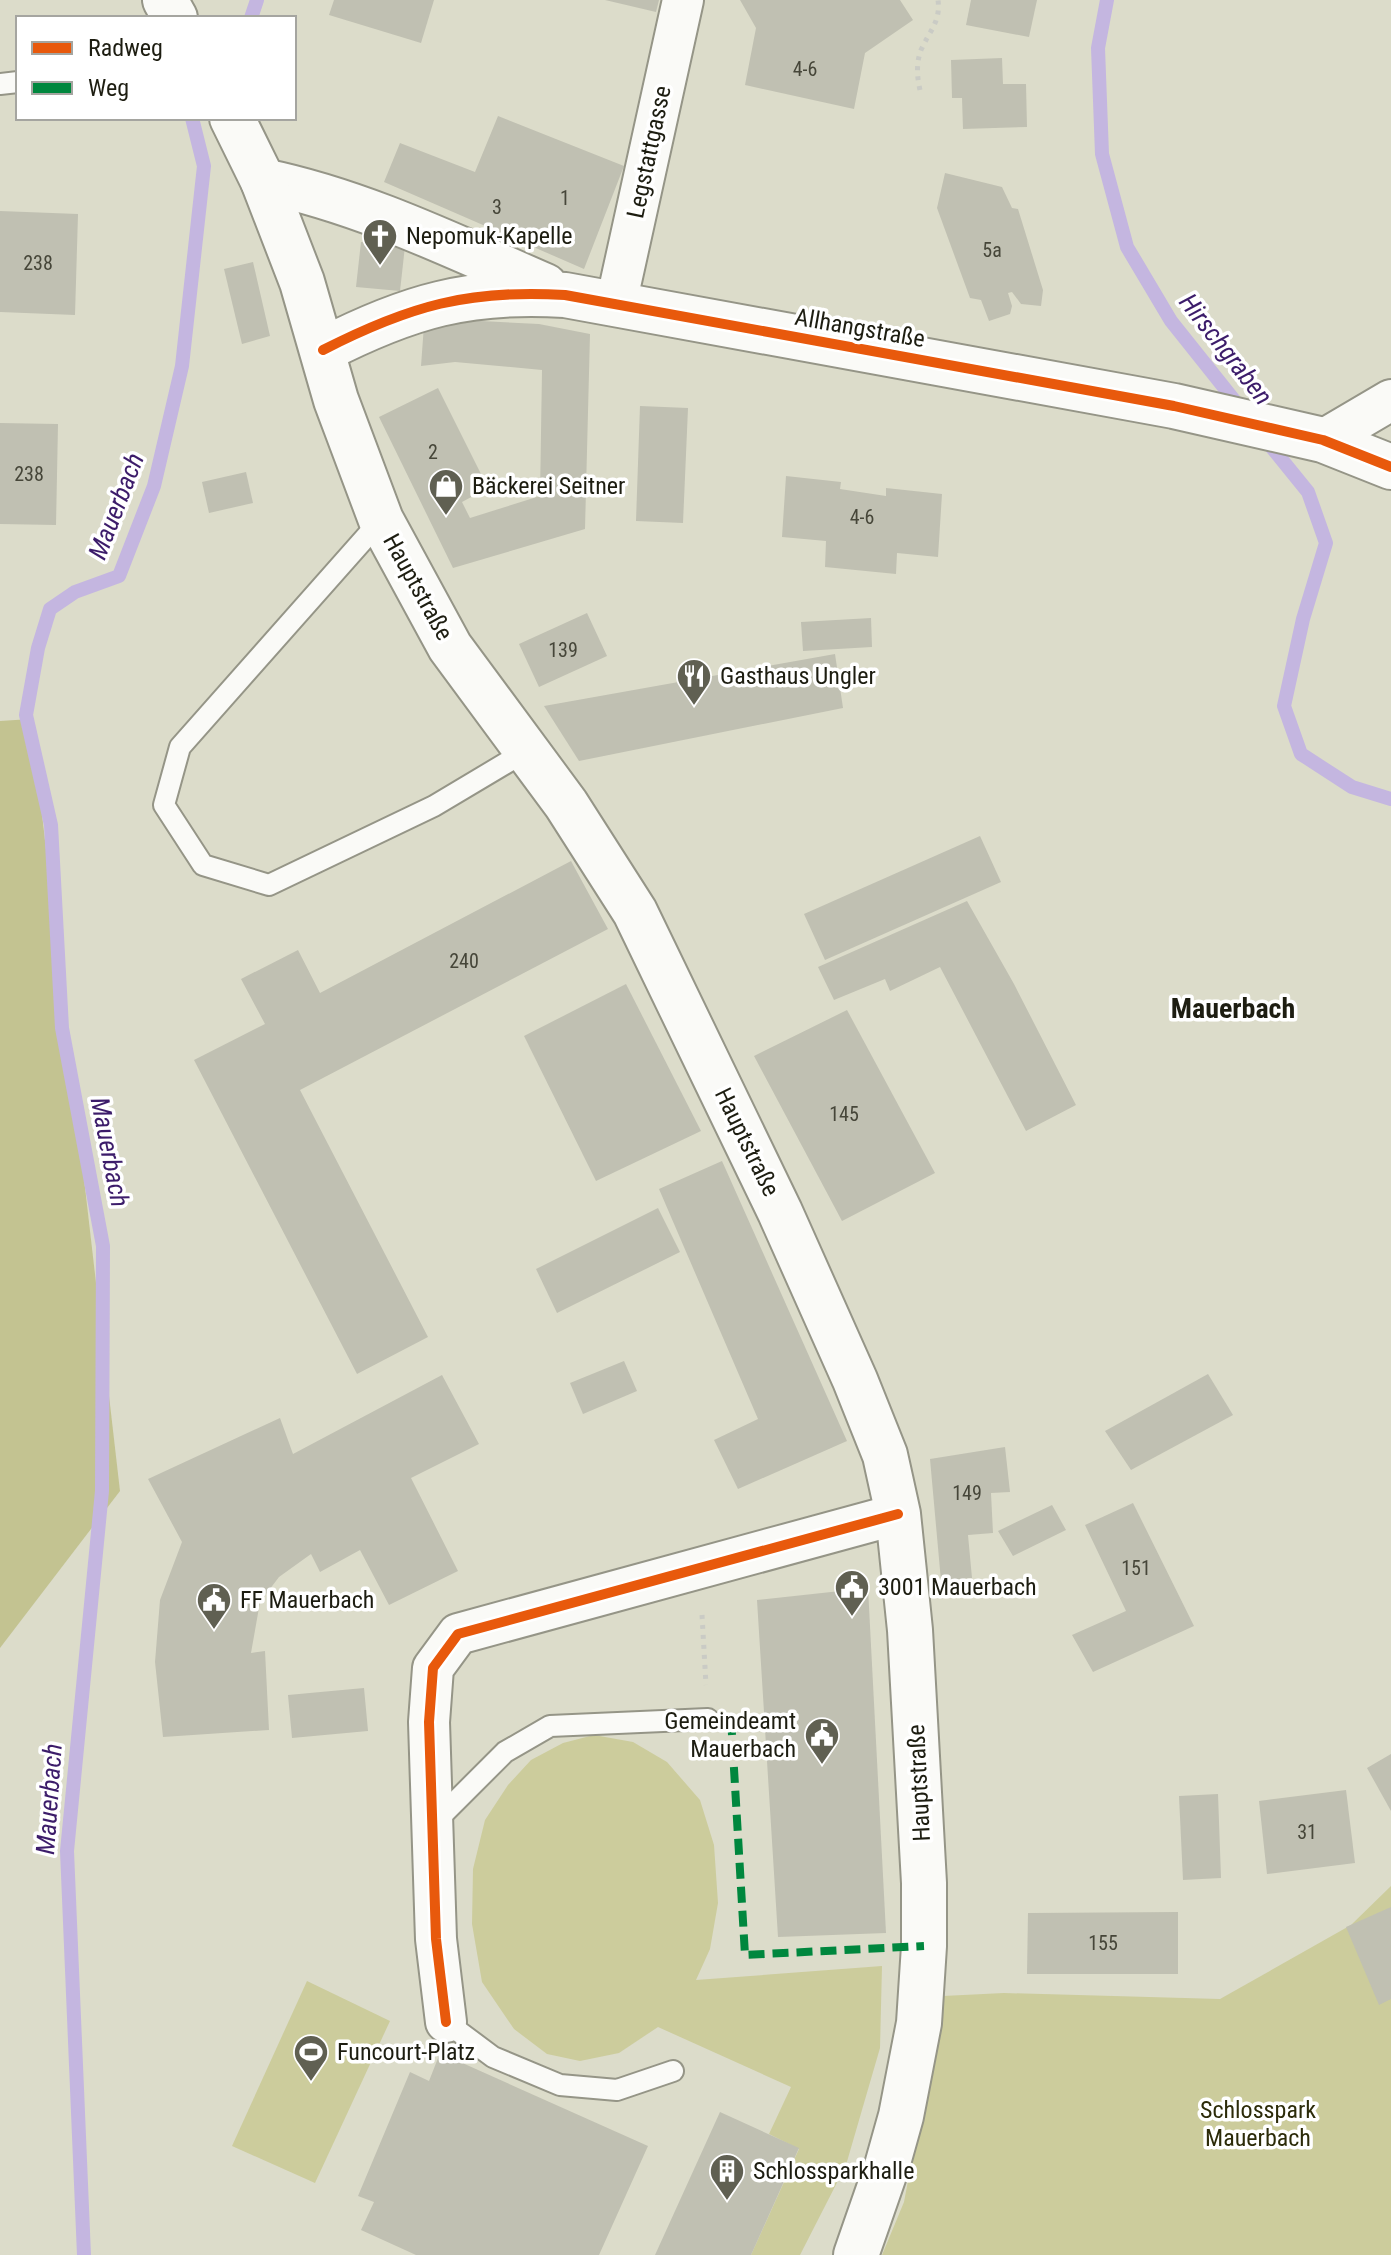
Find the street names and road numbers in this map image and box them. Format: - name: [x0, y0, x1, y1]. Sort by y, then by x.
- street label: Legstattgasse: [621, 83, 677, 221]
- street label: Allhangstraße: [793, 303, 927, 353]
- street label: Hauptstraße: [377, 529, 459, 645]
- street label: Hauptstraße: [709, 1083, 785, 1201]
- street label: Hauptstraße: [902, 1724, 936, 1842]

